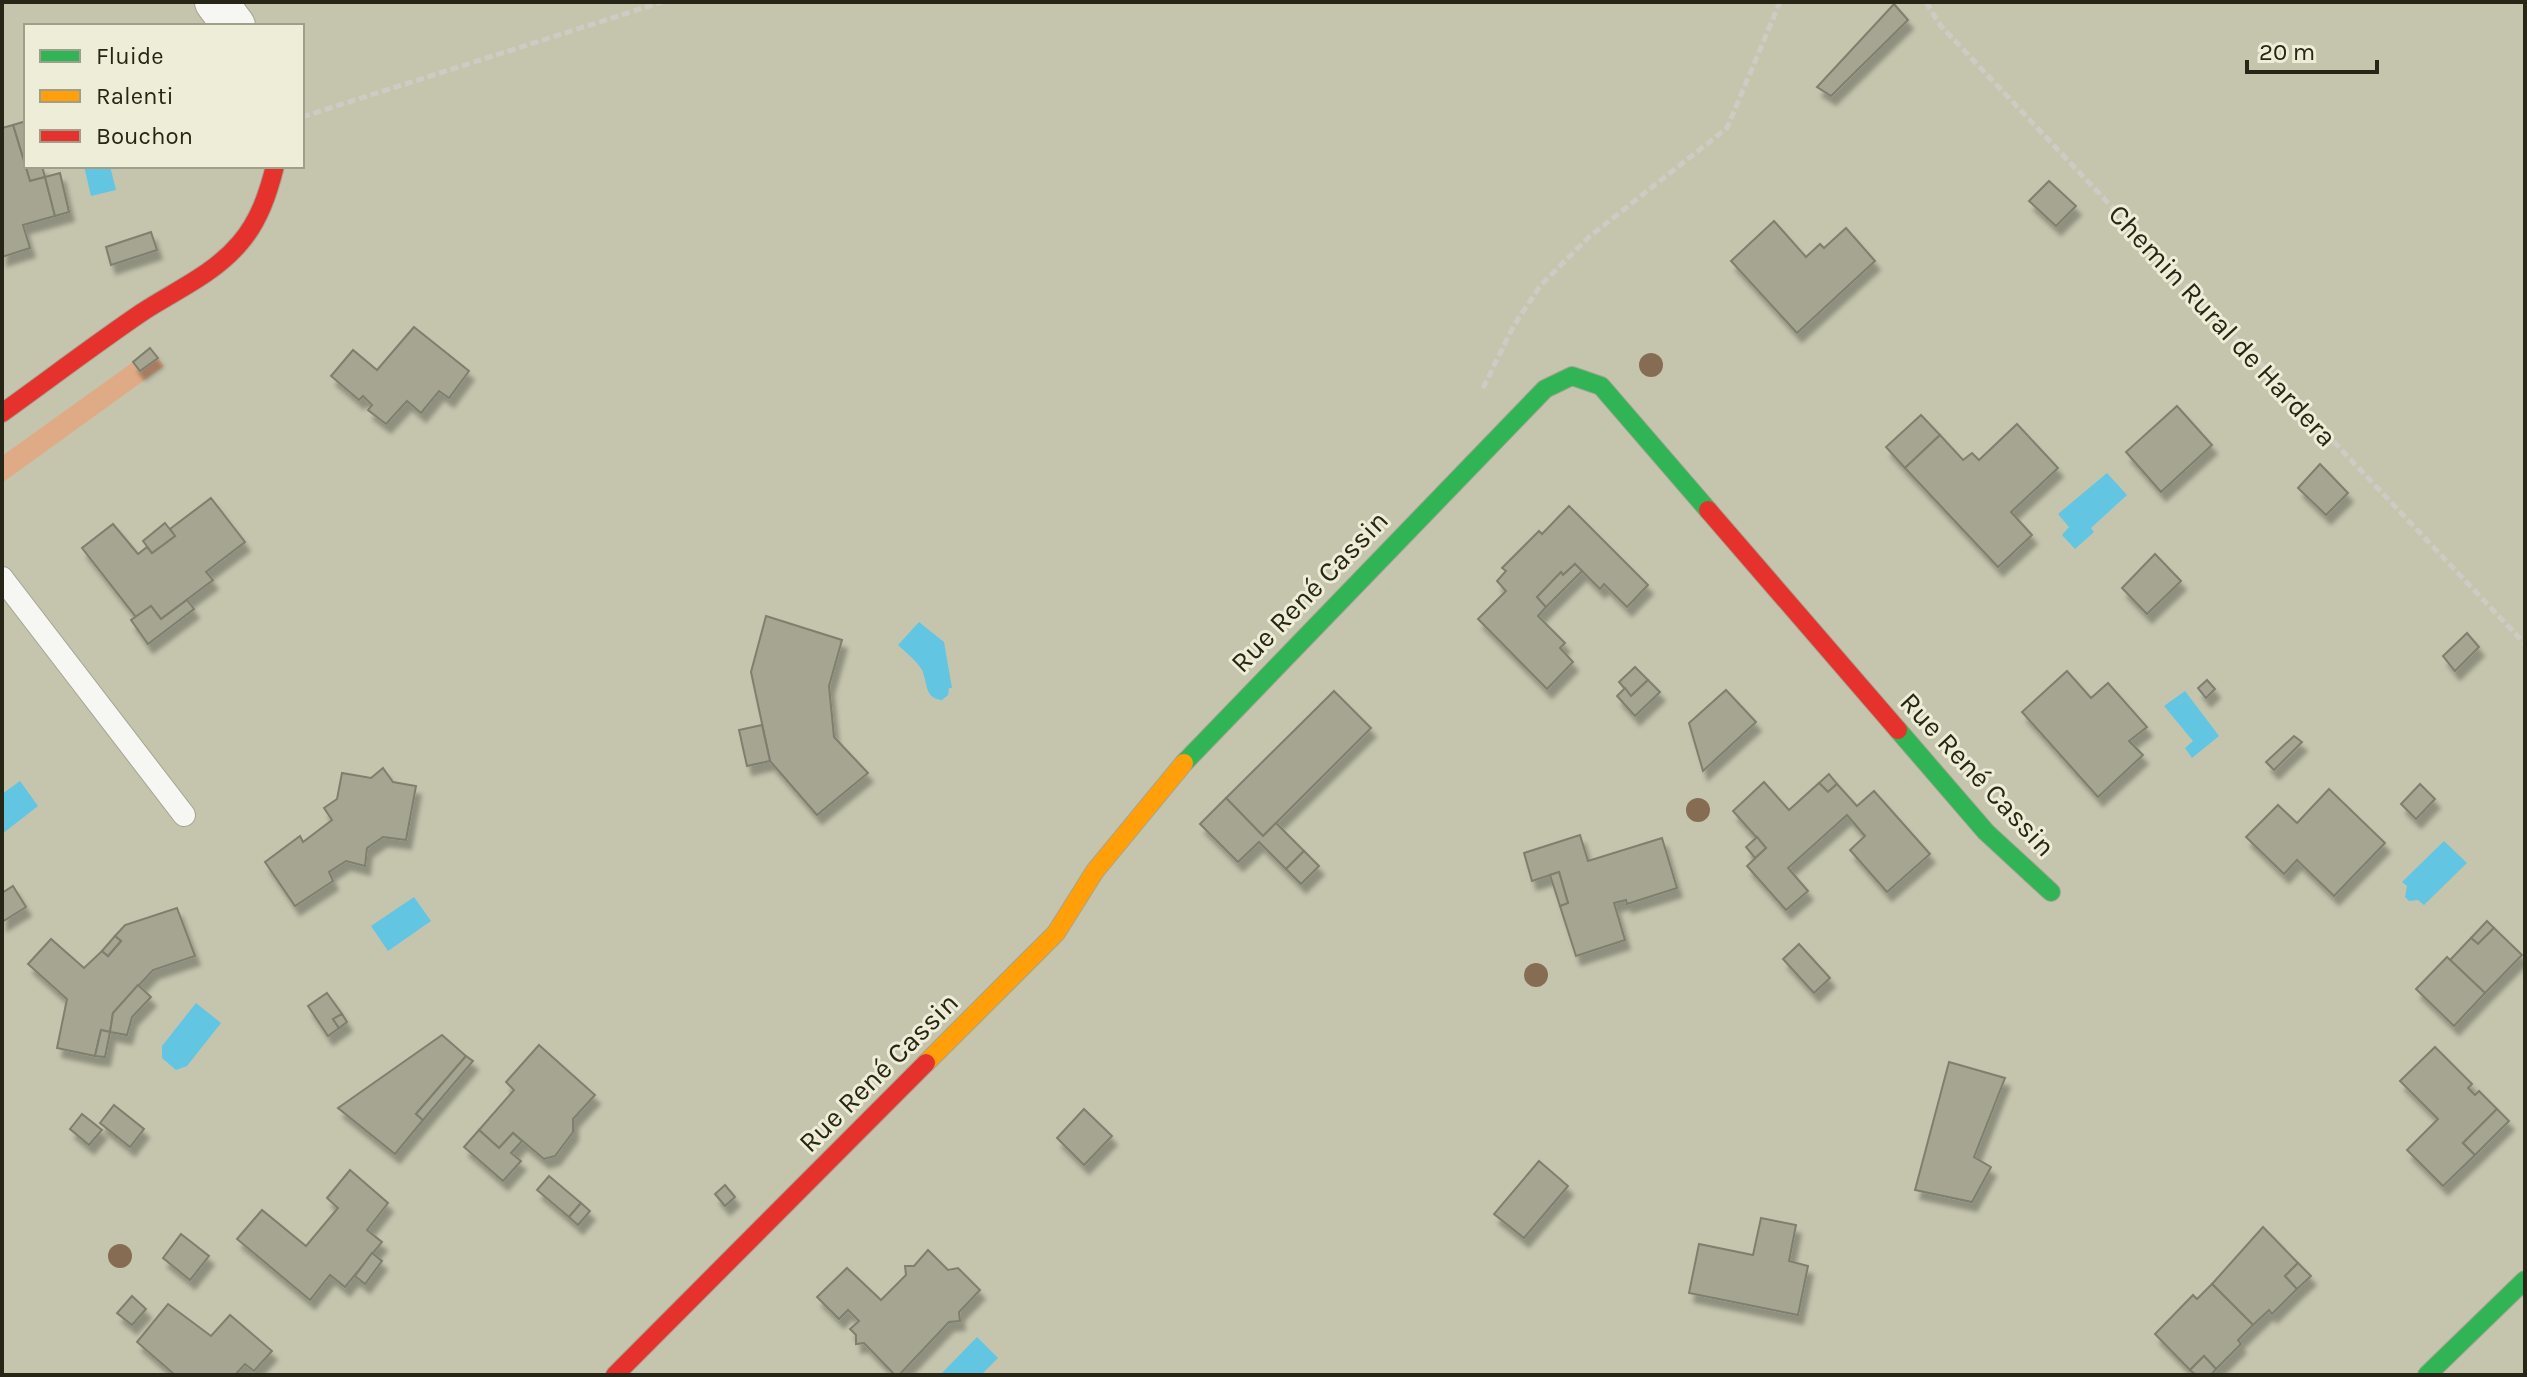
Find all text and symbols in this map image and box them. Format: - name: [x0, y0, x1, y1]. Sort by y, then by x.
- legend: [24, 24, 304, 168]
- scale bar: [2247, 24, 2377, 74]
- text: 20 m: [2259, 38, 2315, 66]
- text: Fluide: [96, 42, 164, 70]
- text: Ralenti: [96, 82, 174, 110]
- text: Bouchon: [96, 122, 193, 150]
- street label: Chemin Rural de Hardera: [2102, 197, 2343, 453]
- street label: Rue René Cassin: [1224, 504, 1395, 679]
- street label: Rue René Cassin: [1893, 686, 2062, 863]
- street label: Rue René Cassin: [792, 986, 965, 1159]

